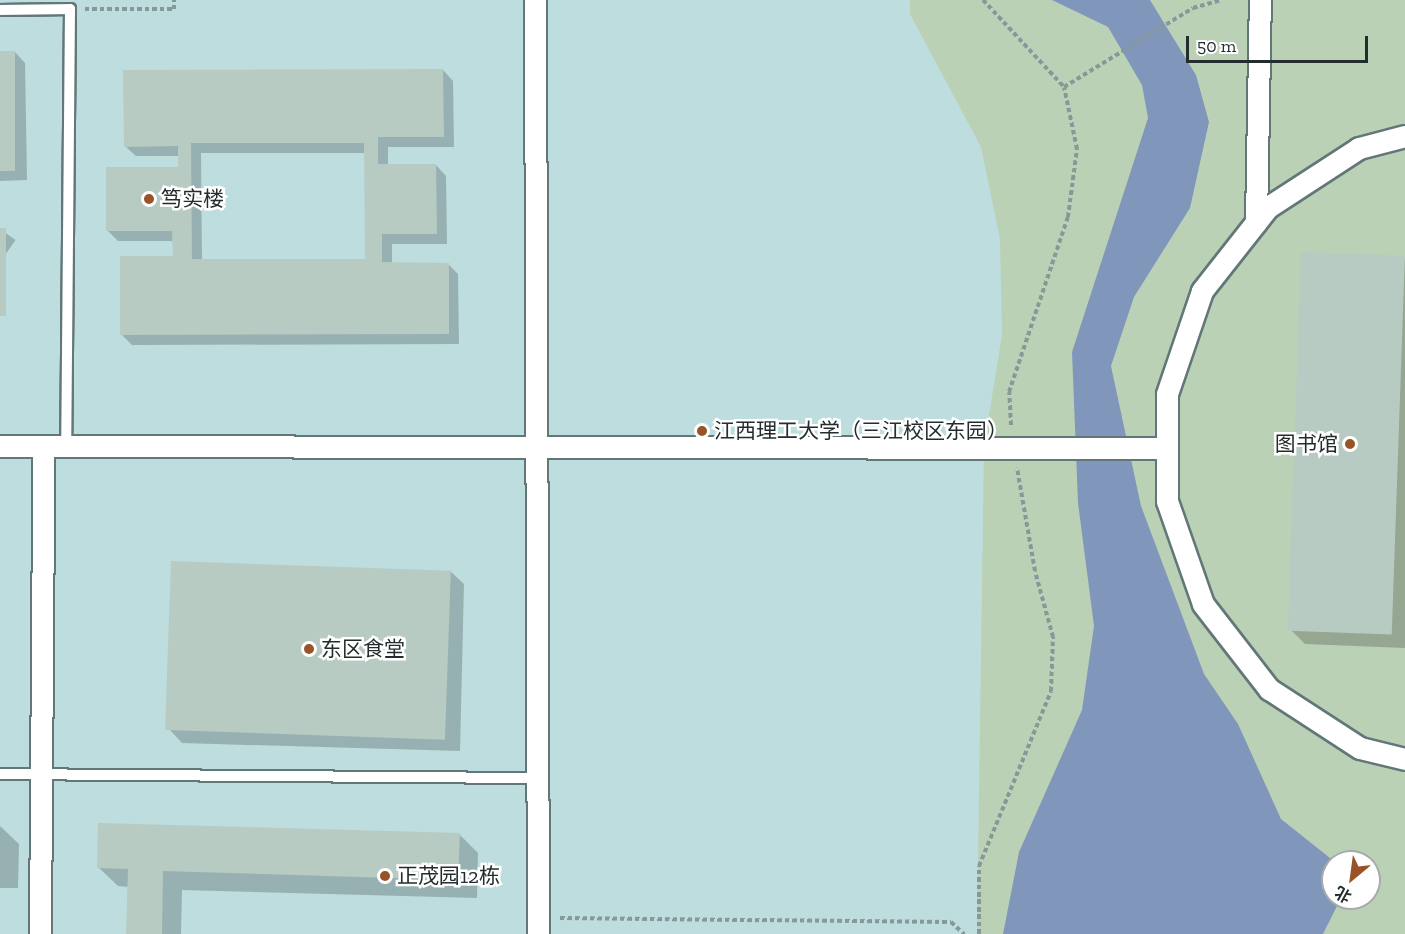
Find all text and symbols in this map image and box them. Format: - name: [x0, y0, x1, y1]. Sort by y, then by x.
- scale bar: [1189, 24, 1370, 62]
- text: 50 m: [1197, 35, 1236, 57]
- place label: 笃实楼: [161, 186, 224, 212]
- marker: 笃实楼: [142, 192, 156, 206]
- place label: 江西理工大学（三江校区东园）: [714, 418, 1008, 444]
- marker: 江西理工大学（三江校区东园）: [695, 424, 709, 438]
- place label: 图书馆: [1275, 431, 1338, 457]
- marker: 图书馆: [1343, 437, 1357, 451]
- place label: 东区食堂: [321, 636, 405, 662]
- marker: 东区食堂: [302, 642, 316, 656]
- north arrow: [1321, 850, 1381, 910]
- place label: 正茂园12栋: [397, 863, 500, 889]
- marker: 正茂园12栋: [378, 869, 392, 883]
- text: 北: [1331, 882, 1355, 907]

